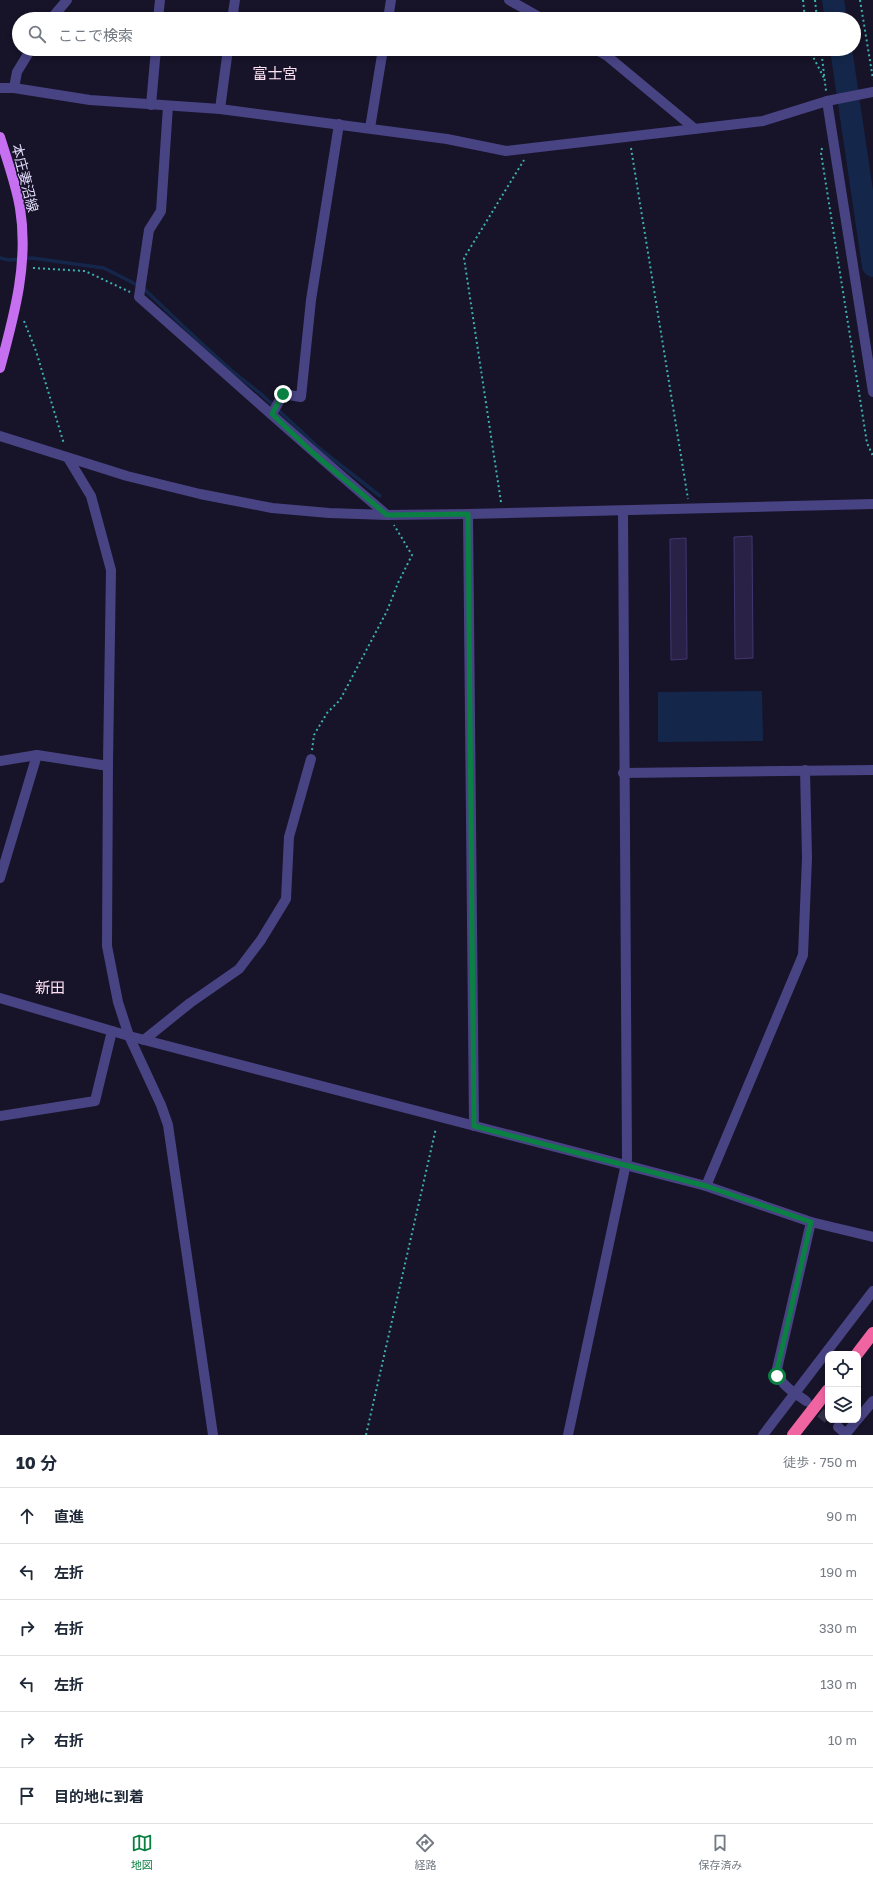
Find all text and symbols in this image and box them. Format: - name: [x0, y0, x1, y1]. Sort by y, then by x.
- search box: [12, 12, 861, 56]
- icon: search: [26, 23, 48, 45]
- text: ここで検索: [58, 26, 133, 44]
- district label: 富士宮: [252, 64, 298, 82]
- street label: 本庄妻沼線: [9, 142, 42, 214]
- route end: [274, 385, 292, 403]
- district label: 新田: [35, 978, 65, 996]
- map controls: [825, 1351, 861, 1423]
- button: locate: [825, 1351, 861, 1387]
- route start: [768, 1367, 786, 1385]
- button: layers: [825, 1387, 861, 1423]
- text: 10 分: [16, 1452, 57, 1473]
- text: 徒歩 · 750 m: [783, 1454, 857, 1470]
- icon: ahead: [16, 1505, 38, 1527]
- text: 直進: [54, 1507, 84, 1525]
- text: 90 m: [826, 1508, 857, 1524]
- icon: left: [16, 1561, 38, 1583]
- text: 左折: [54, 1563, 84, 1581]
- text: 190 m: [820, 1564, 857, 1580]
- icon: right: [16, 1617, 38, 1639]
- text: 右折: [54, 1619, 84, 1637]
- text: 330 m: [819, 1620, 857, 1636]
- icon: left: [16, 1673, 38, 1695]
- text: 左折: [54, 1675, 84, 1693]
- text: 130 m: [820, 1676, 857, 1692]
- icon: right: [16, 1729, 38, 1751]
- text: 右折: [54, 1731, 84, 1749]
- text: 10 m: [828, 1732, 857, 1748]
- icon: arrive: [16, 1785, 38, 1807]
- text: 目的地に到着: [54, 1787, 144, 1805]
- tab: 地図: [131, 1832, 153, 1872]
- tab: 経路: [414, 1832, 436, 1872]
- tab: 保存済み: [698, 1832, 742, 1872]

